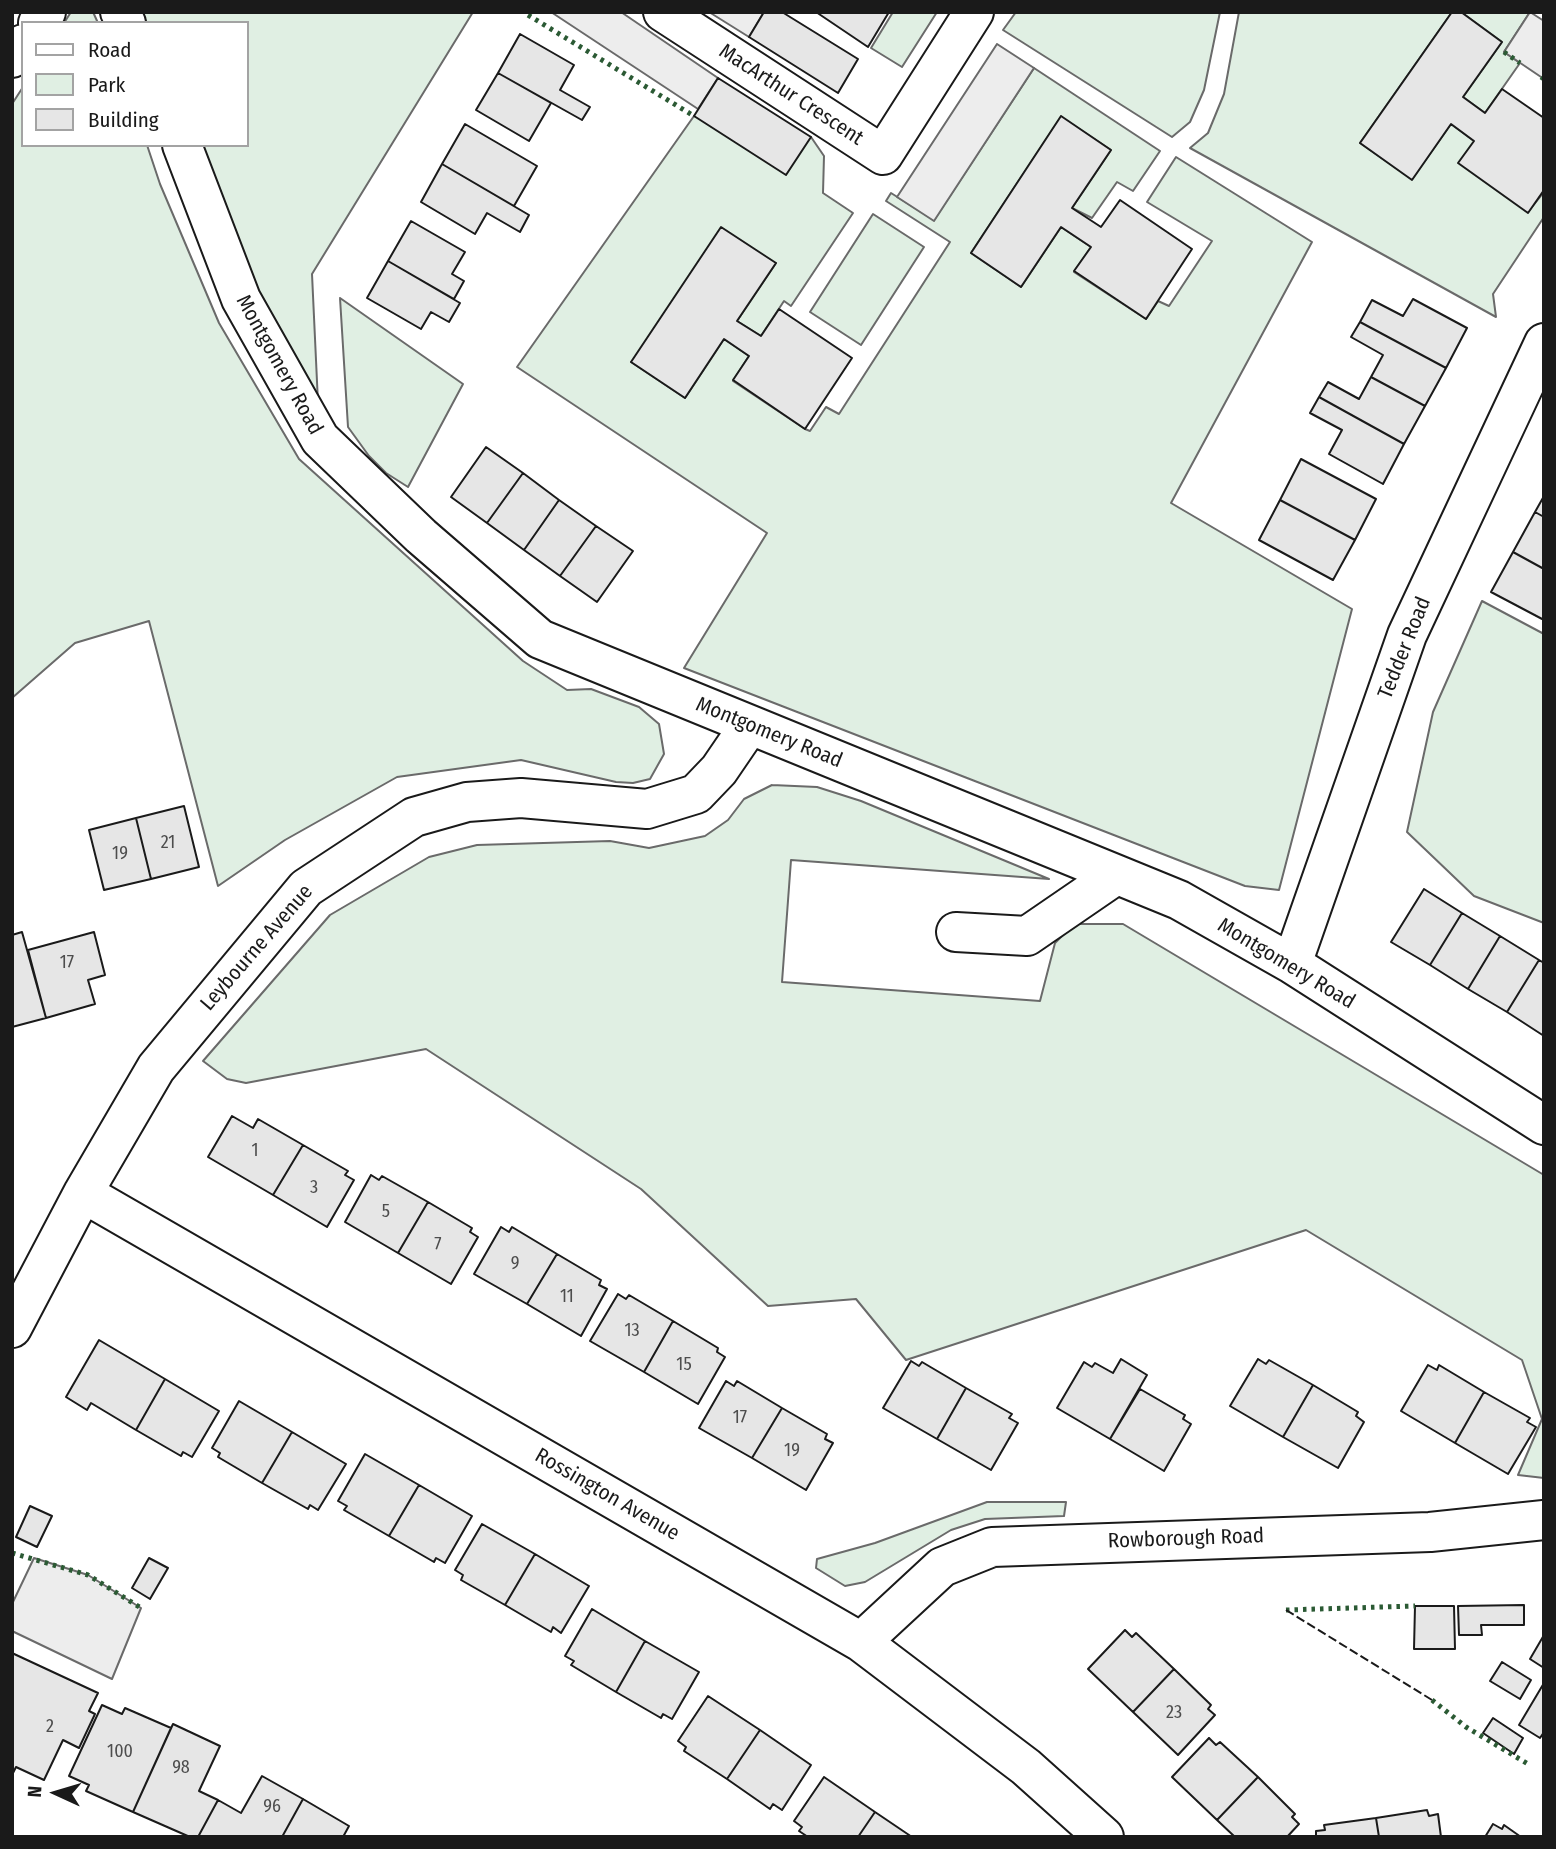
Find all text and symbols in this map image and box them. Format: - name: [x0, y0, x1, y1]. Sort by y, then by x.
- legend: [21, 21, 248, 147]
- text: Road: [88, 37, 132, 63]
- street label: MacArthur Crescent: [714, 39, 868, 151]
- text: Park: [88, 72, 125, 98]
- text: Building: [88, 107, 159, 133]
- street label: Montgomery Road: [230, 291, 328, 439]
- street label: Tedder Road: [1373, 593, 1437, 703]
- street label: Montgomery Road: [692, 692, 846, 774]
- house number: 21: [161, 832, 175, 854]
- house number: 19: [112, 843, 128, 865]
- street label: Leybourne Avenue: [195, 880, 319, 1016]
- street label: Montgomery Road: [1213, 913, 1359, 1015]
- house number: 17: [60, 952, 74, 974]
- house number: 1: [251, 1140, 259, 1162]
- house number: 3: [310, 1177, 318, 1199]
- house number: 5: [382, 1201, 390, 1223]
- house number: 7: [434, 1234, 442, 1256]
- house number: 9: [511, 1253, 519, 1275]
- house number: 11: [560, 1286, 574, 1308]
- house number: 13: [624, 1320, 640, 1342]
- house number: 15: [676, 1354, 692, 1376]
- house number: 17: [733, 1407, 747, 1429]
- house number: 19: [784, 1440, 800, 1462]
- street label: Rossington Avenue: [530, 1443, 684, 1547]
- street label: Rowborough Road: [1107, 1524, 1265, 1554]
- house number: 23: [1166, 1702, 1182, 1724]
- house number: 2: [46, 1716, 54, 1738]
- house number: 100: [107, 1741, 133, 1763]
- house number: 98: [172, 1757, 190, 1779]
- north arrow: [21, 1758, 91, 1828]
- text: N: [23, 1785, 46, 1798]
- house number: 96: [263, 1796, 281, 1818]

